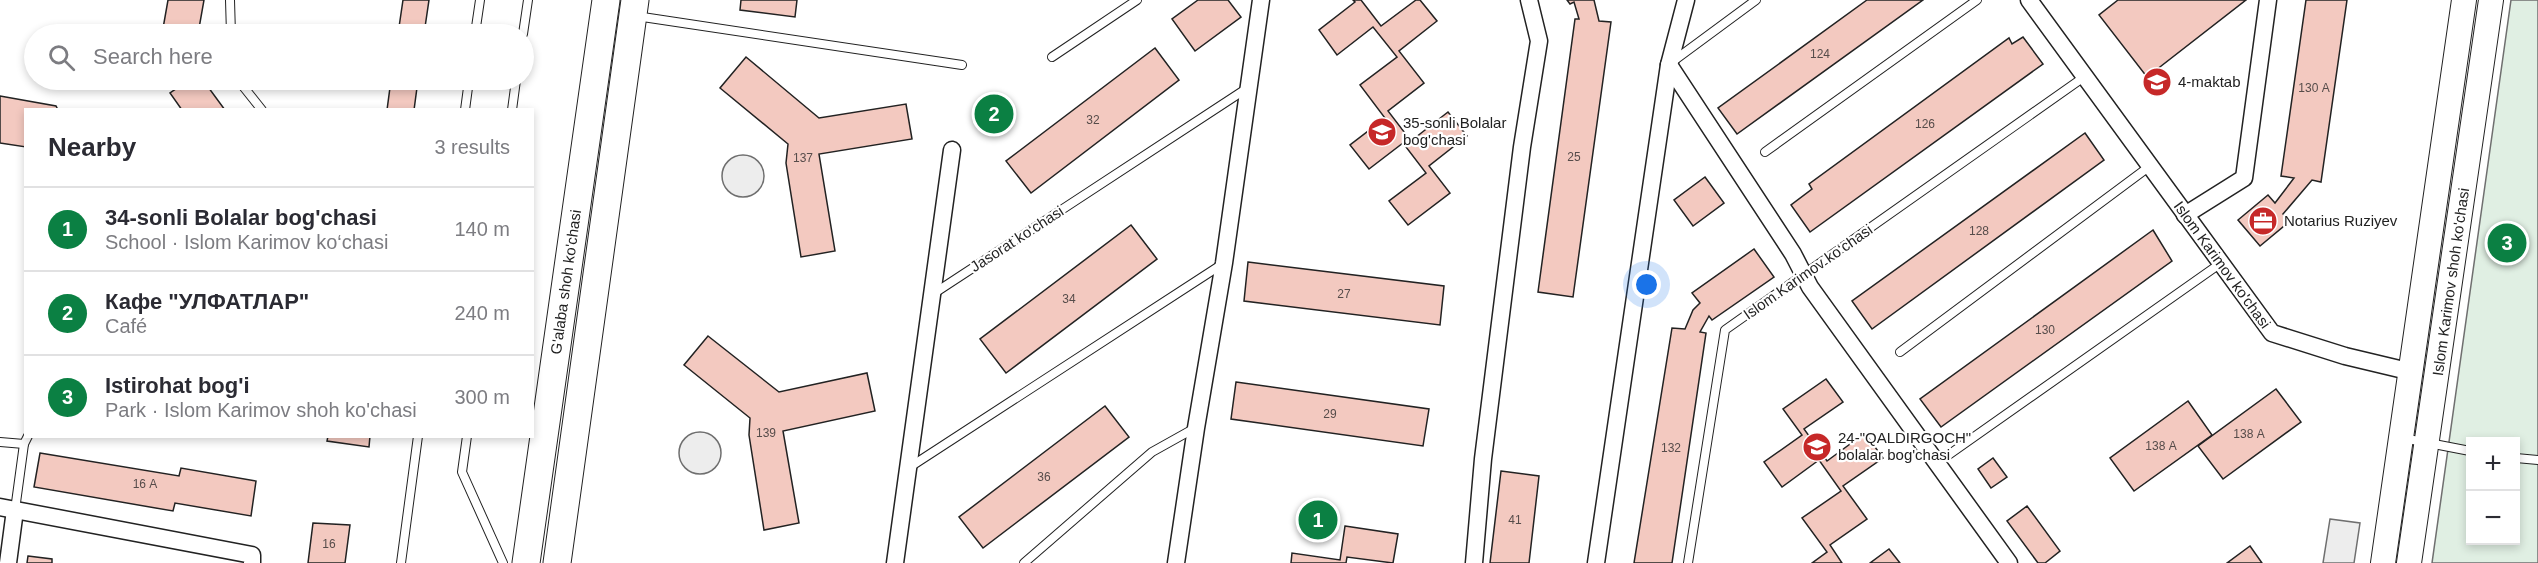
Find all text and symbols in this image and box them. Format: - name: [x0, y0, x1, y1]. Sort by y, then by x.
- search box: [24, 24, 534, 90]
- icon: search: [45, 41, 78, 74]
- text: Search here: [93, 44, 213, 69]
- house number: 124: [1810, 47, 1830, 61]
- school or university icon: 4-maktab: [2141, 66, 2173, 98]
- place label: 4-maktab: [2178, 73, 2241, 90]
- house number: 130 А: [2298, 81, 2330, 95]
- pin: 2: [974, 92, 1014, 136]
- house number: 32: [1086, 113, 1100, 127]
- place label: 35-sonli Bolalar bog'chasi: [1403, 114, 1506, 148]
- school or university icon: 35-sonli Bolalar bog'chasi: [1366, 116, 1398, 148]
- house number: 126: [1915, 117, 1935, 131]
- text: Nearby: [48, 132, 136, 162]
- text: 3 results: [434, 136, 510, 158]
- house number: 25: [1567, 150, 1581, 164]
- house number: 137: [793, 151, 813, 165]
- street label: Islom Karimov shoh ko'chasi: [2429, 187, 2472, 377]
- street label: Islom Karimov ko'chasi: [2171, 198, 2274, 332]
- street label: Jasorat ko‘chasi: [967, 202, 1066, 275]
- text: 34-sonli Bolalar bog'chasi: [105, 205, 377, 230]
- office icon: Notarius Ruziyev: [2247, 205, 2279, 237]
- street label: G'alaba shoh ko'chasi: [547, 209, 584, 355]
- place label: Notarius Ruziyev: [2284, 212, 2398, 229]
- text: 1: [62, 218, 73, 240]
- text: 140 m: [454, 218, 510, 240]
- pin: 3: [2488, 220, 2526, 266]
- street label: Islom Karimov ko‘chasi: [1740, 221, 1875, 323]
- house number: 128: [1969, 224, 1989, 238]
- text: School · Islom Karimov ko‘chasi: [105, 231, 388, 253]
- your location: [1632, 270, 1661, 299]
- house number: 27: [1337, 287, 1351, 301]
- text: Кафе "УЛФАТЛАР": [105, 289, 309, 314]
- house number: 34: [1062, 292, 1076, 306]
- text: 2: [62, 302, 73, 324]
- text: 240 m: [454, 302, 510, 324]
- text: Café: [105, 315, 147, 337]
- house number: 130: [2035, 323, 2055, 337]
- text: Istirohat bog'i: [105, 373, 250, 398]
- text: 3: [62, 386, 73, 408]
- text: 300 m: [454, 386, 510, 408]
- text: Park · Islom Karimov shoh ko'chasi: [105, 399, 417, 421]
- house number: 29: [1323, 407, 1337, 421]
- house number: 139: [756, 426, 776, 440]
- house number: 138 А: [2233, 427, 2265, 441]
- place label: 24-"QALDIRGOCH" bolalar bog'chasi: [1838, 429, 1971, 463]
- school or university icon: 24-"QALDIRGOCH" bolalar bog'chasi: [1801, 431, 1833, 463]
- map controls: [2466, 437, 2520, 545]
- button: +: [2466, 437, 2520, 491]
- house number: 138 А: [2145, 439, 2177, 453]
- house number: 132: [1661, 441, 1681, 455]
- house number: 36: [1037, 470, 1051, 484]
- house number: 16 А: [133, 477, 157, 491]
- button: −: [2466, 491, 2520, 545]
- pin: 1: [1298, 498, 1338, 542]
- house number: 41: [1508, 513, 1522, 527]
- house number: 16: [322, 537, 336, 551]

